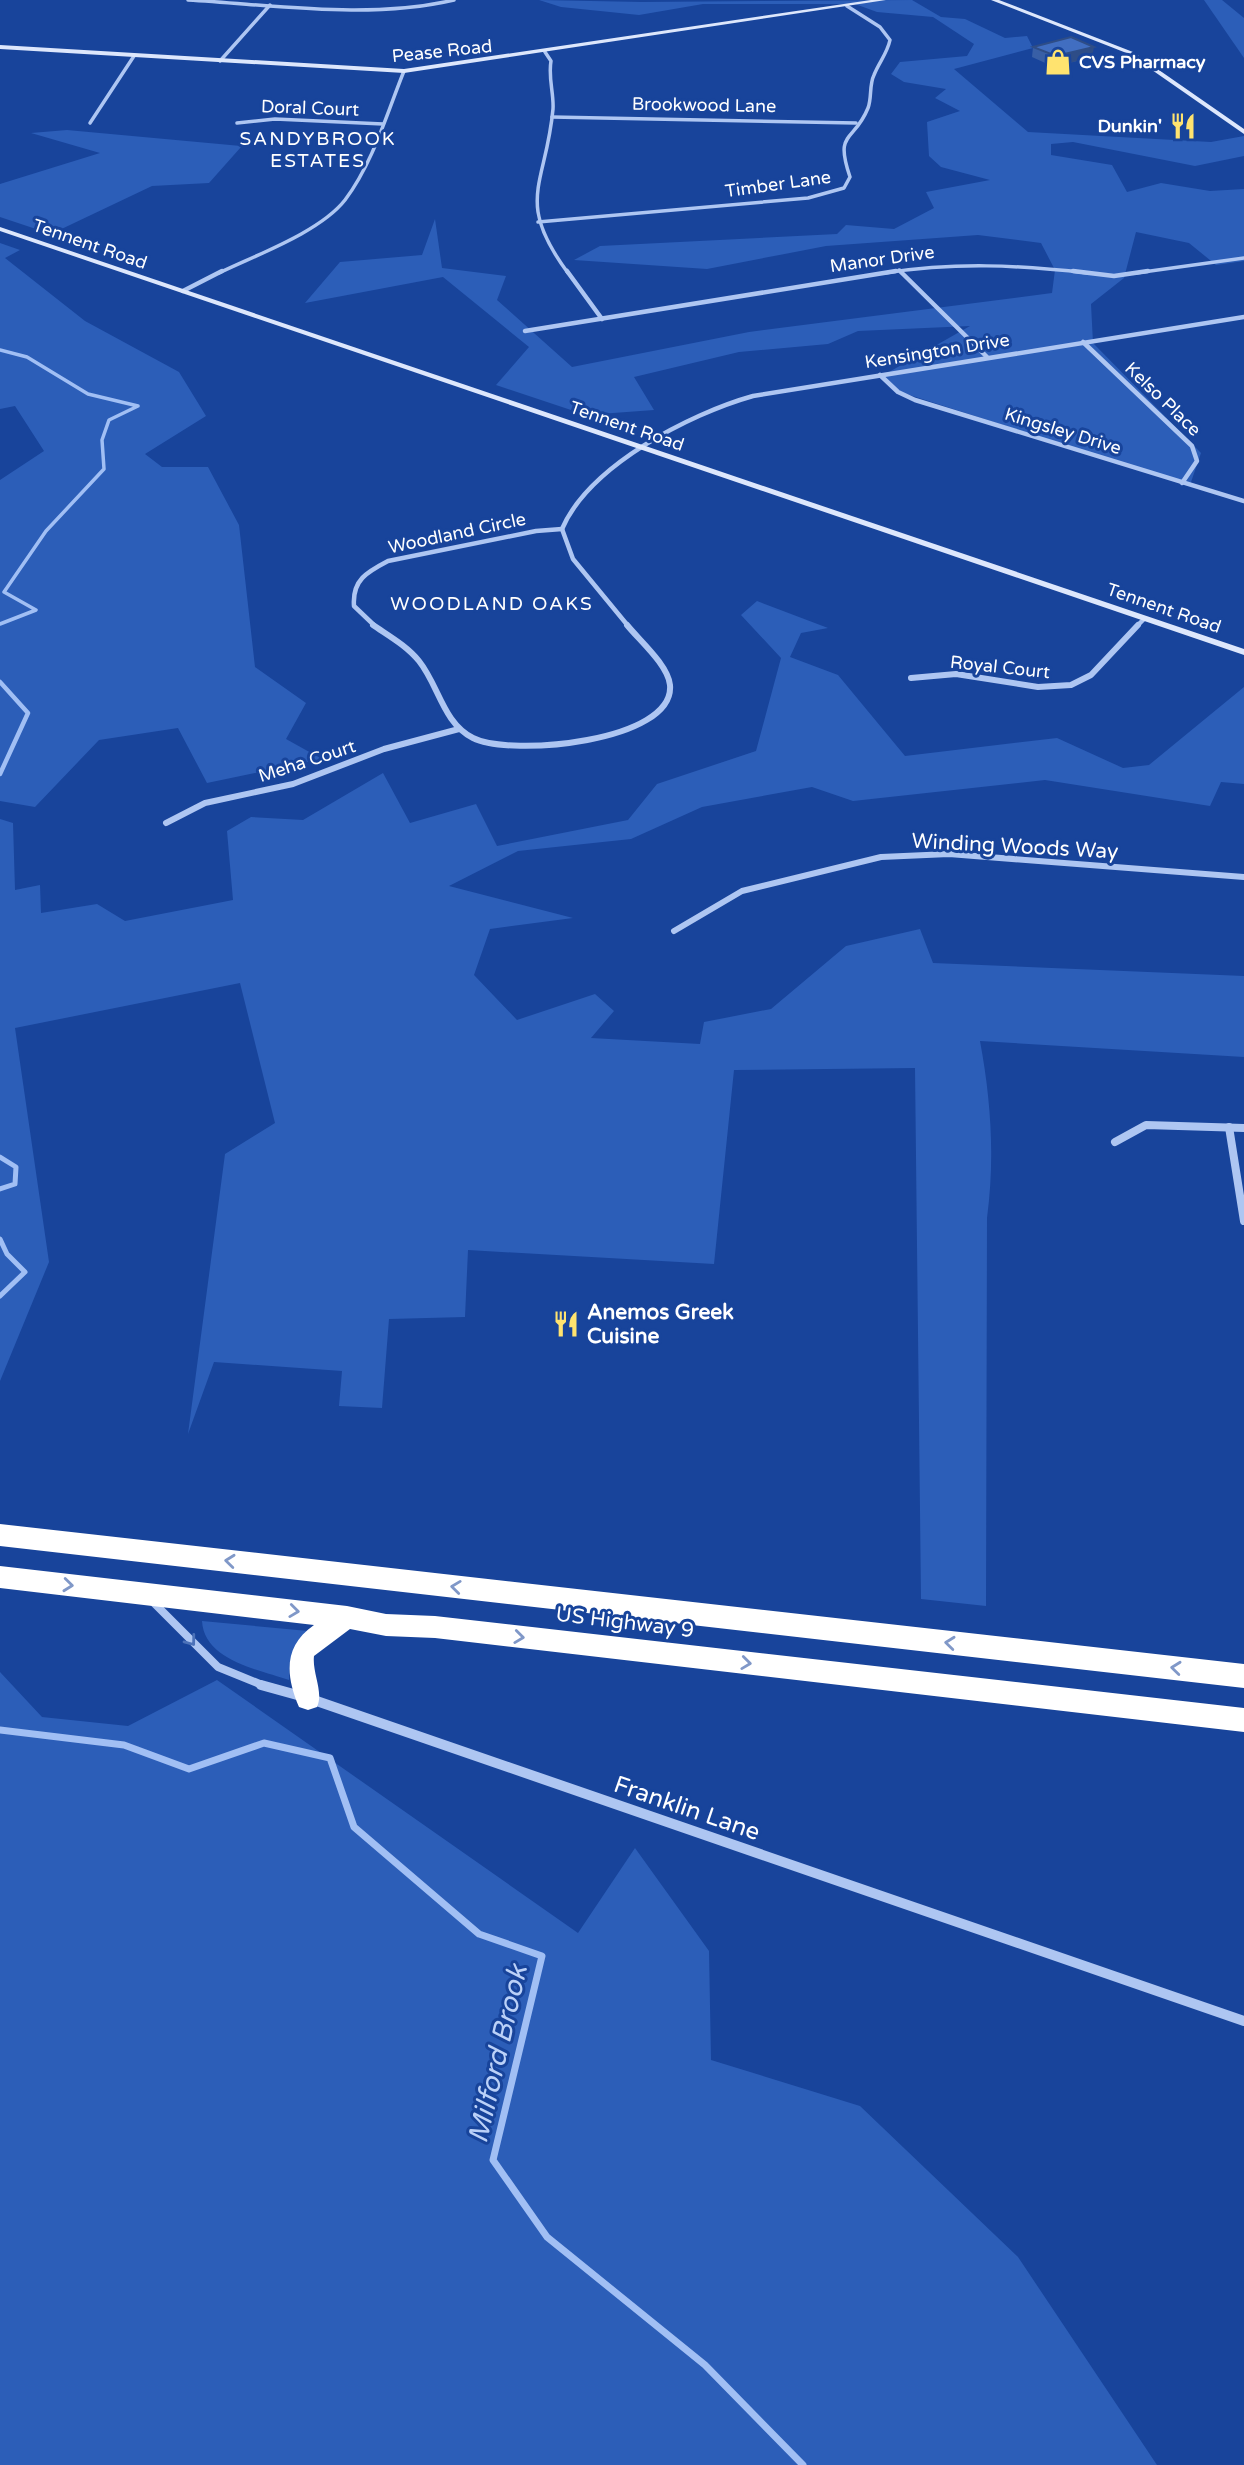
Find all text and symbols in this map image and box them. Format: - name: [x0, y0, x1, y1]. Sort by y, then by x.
- street label: Pease Road: [391, 35, 493, 67]
- shop icon: CVS Pharmacy: [1043, 47, 1073, 77]
- place label: CVS Pharmacy: [1079, 51, 1206, 73]
- street label: Brookwood Lane: [632, 93, 776, 117]
- street label: Doral Court: [261, 95, 360, 121]
- restaurant icon: Dunkin': [1168, 111, 1198, 141]
- place label: Dunkin': [1097, 115, 1162, 137]
- district label: SANDYBROOK ESTATES: [239, 128, 397, 172]
- street label: Timber Lane: [724, 166, 832, 202]
- street label: Tennent Road: [30, 214, 150, 274]
- street label: Manor Drive: [828, 241, 936, 277]
- street label: Kensington Drive: [863, 329, 1011, 373]
- street label: Kelso Place: [1120, 357, 1206, 441]
- street label: Tennent Road: [567, 396, 687, 456]
- street label: Kingsley Drive: [1002, 403, 1124, 459]
- street label: Woodland Circle: [386, 508, 528, 558]
- street label: Tennent Road: [1104, 578, 1224, 638]
- district label: WOODLAND OAKS: [390, 593, 594, 615]
- street label: Royal Court: [949, 651, 1051, 683]
- street label: Meha Court: [256, 735, 359, 787]
- street label: Winding Woods Way: [911, 829, 1119, 864]
- place label: Anemos Greek Cuisine: [587, 1300, 734, 1349]
- restaurant icon: Anemos Greek Cuisine: [551, 1309, 581, 1339]
- one-way arrow: [224, 1554, 236, 1569]
- one-way arrow: [62, 1577, 74, 1592]
- one-way arrow: [450, 1579, 462, 1594]
- street label: US Highway 9: [554, 1602, 695, 1643]
- one-way arrow: [288, 1603, 300, 1618]
- one-way arrow: [514, 1629, 525, 1644]
- one-way arrow: [183, 1633, 196, 1645]
- one-way arrow: [944, 1635, 956, 1650]
- one-way arrow: [740, 1655, 751, 1670]
- one-way arrow: [1170, 1661, 1182, 1676]
- street label: Franklin Lane: [610, 1770, 764, 1847]
- water label: Milford Brook: [461, 1960, 535, 2147]

